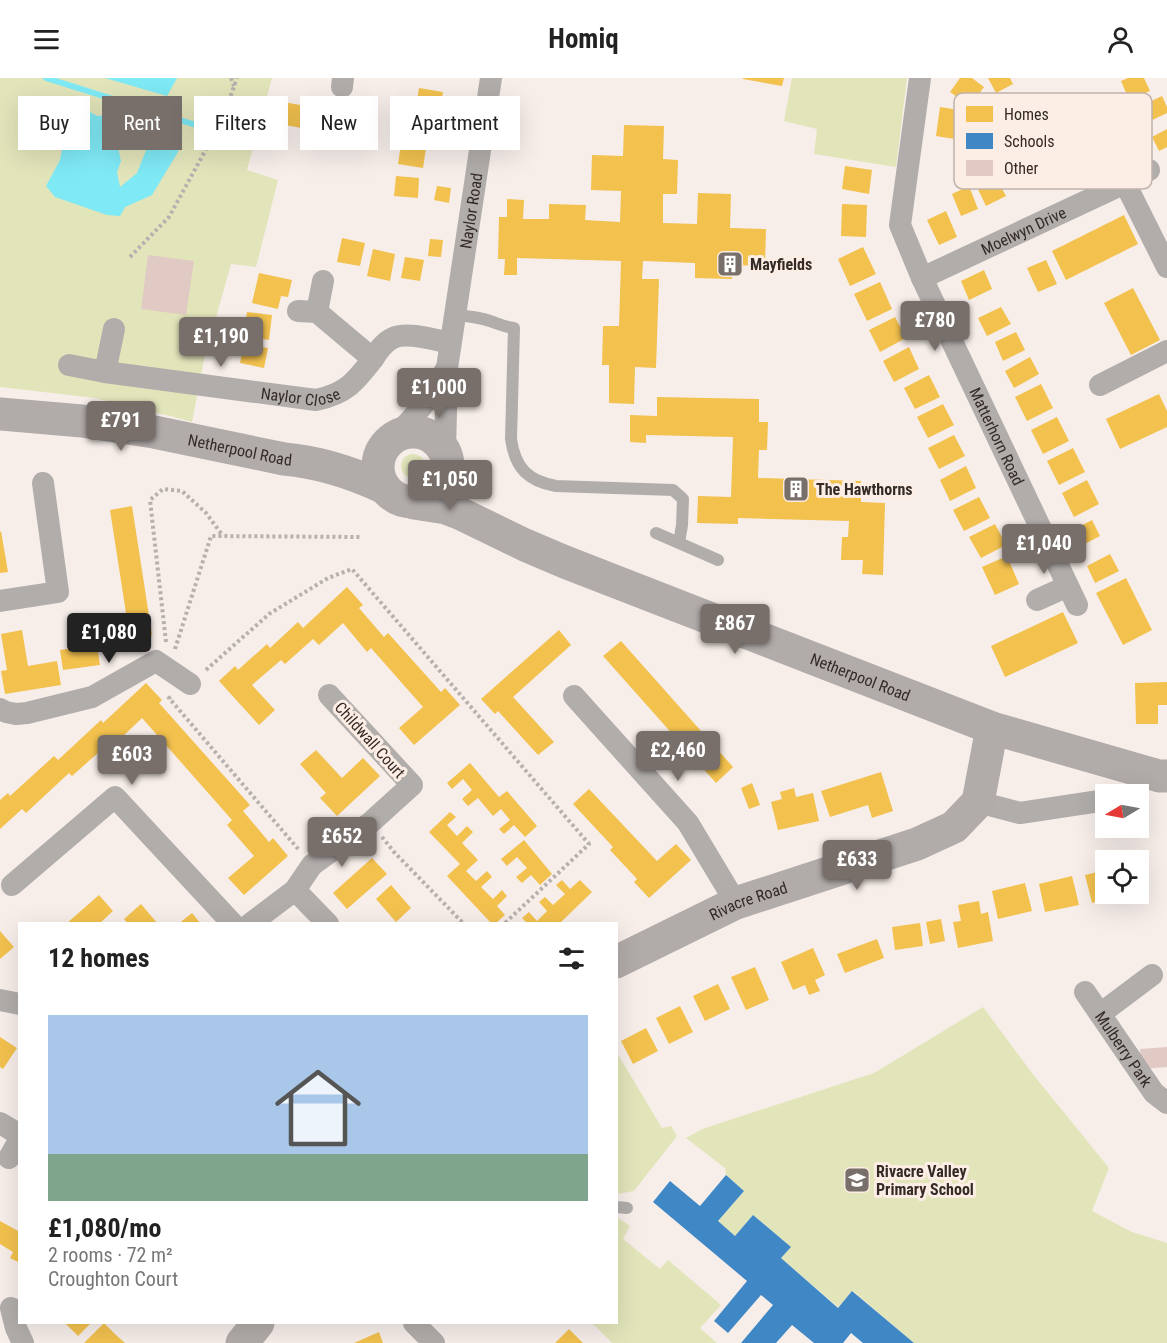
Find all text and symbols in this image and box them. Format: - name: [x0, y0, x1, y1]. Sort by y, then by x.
- icon: menu: [30, 23, 63, 56]
- text: Homiq: [548, 23, 619, 55]
- icon: person: [1104, 23, 1137, 56]
- legend: [954, 93, 1152, 189]
- chip: Buy: [18, 96, 90, 150]
- chip: Rent: [102, 96, 182, 150]
- chip: Filters: [194, 96, 288, 150]
- chip: New: [300, 96, 378, 150]
- chip: Apartment: [390, 96, 520, 150]
- text: Homes: [1004, 105, 1049, 124]
- text: Schools: [1004, 132, 1054, 151]
- text: Other: [1004, 159, 1039, 178]
- street label: Naylor Road: [456, 172, 486, 250]
- street label: Moelwyn Drive: [978, 202, 1069, 259]
- building icon: Mayfields: [715, 249, 745, 279]
- place label: Mayfields: [750, 255, 812, 274]
- pin: £780: [899, 301, 971, 352]
- text: £780: [915, 308, 955, 332]
- pin: £1,190: [172, 317, 270, 368]
- text: £1,190: [193, 324, 249, 348]
- pin: £1,000: [390, 368, 488, 419]
- text: £1,000: [411, 375, 467, 399]
- street label: Naylor Close: [260, 383, 343, 410]
- street label: Matterhorn Road: [966, 384, 1028, 488]
- pin: £791: [85, 401, 157, 452]
- text: £791: [101, 408, 141, 432]
- street label: Netherpool Road: [186, 430, 293, 469]
- pin: £1,050: [401, 460, 499, 511]
- text: £1,050: [422, 467, 478, 491]
- building icon: The Hawthorns: [781, 474, 811, 504]
- place label: The Hawthorns: [816, 480, 913, 499]
- pin: £1,040: [995, 524, 1093, 575]
- text: £1,040: [1016, 531, 1072, 555]
- pin: £867: [699, 604, 771, 655]
- text: £867: [715, 611, 755, 635]
- pin: £1,080: [60, 613, 158, 664]
- text: £1,080: [81, 620, 137, 644]
- street label: Netherpool Road: [808, 649, 913, 705]
- street label: Childwall Court: [331, 698, 409, 782]
- pin: £2,460: [629, 731, 727, 782]
- pin: £603: [96, 735, 168, 786]
- text: £2,460: [650, 738, 706, 762]
- text: £603: [112, 742, 152, 766]
- north arrow: [1095, 784, 1149, 838]
- map controls: [1095, 784, 1149, 904]
- pin: £652: [306, 817, 378, 868]
- text: £652: [322, 824, 362, 848]
- pin: £633: [821, 840, 893, 891]
- text: £633: [837, 847, 877, 871]
- button: locate: [1095, 850, 1149, 904]
- street label: Rivacre Road: [706, 877, 790, 924]
- icon: filters: [555, 942, 588, 975]
- text: 12 homes: [48, 943, 150, 973]
- street label: Mulberry Park: [1091, 1007, 1157, 1091]
- icon: home: [264, 1054, 372, 1162]
- place label: Rivacre Valley Primary School: [876, 1162, 974, 1199]
- school or university icon: Rivacre Valley Primary School: [842, 1165, 872, 1195]
- text: £1,080/mo: [48, 1213, 161, 1243]
- text: 2 rooms · 72 m²: [48, 1243, 173, 1267]
- text: Croughton Court: [48, 1267, 178, 1291]

